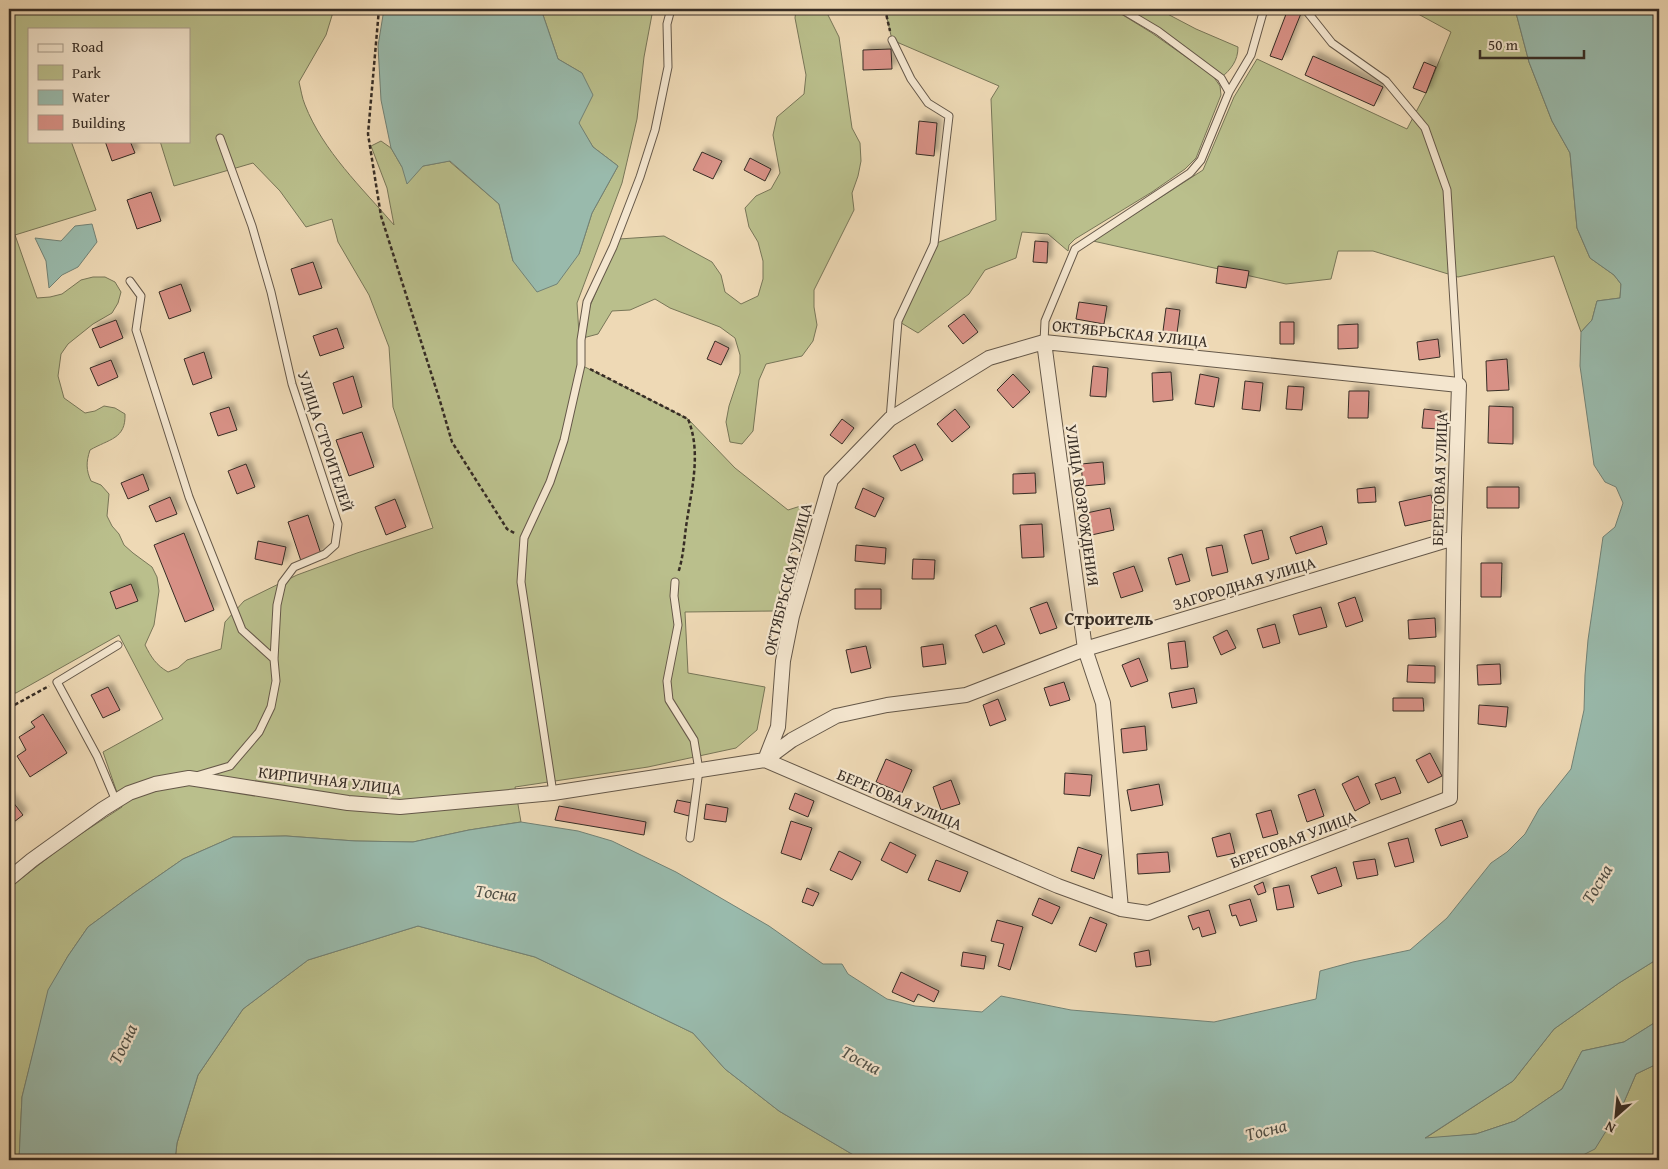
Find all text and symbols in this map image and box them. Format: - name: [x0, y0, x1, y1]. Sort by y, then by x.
- legend: [28, 28, 190, 142]
- scale bar: [1480, 28, 1584, 60]
- text: 50 m: [1488, 34, 1519, 55]
- text: Road: [72, 36, 103, 57]
- text: Park: [72, 62, 101, 83]
- text: Water: [72, 86, 110, 107]
- text: Building: [72, 112, 126, 133]
- street label: ОКТЯБРЬСКАЯ УЛИЦА: [1051, 313, 1209, 353]
- street label: УЛИЦА СТРОИТЕЛЕЙ: [292, 367, 360, 515]
- street label: БЕРЕГОВАЯ УЛИЦА: [1425, 411, 1453, 546]
- street label: УЛИЦА ВОЗРОЖДЕНИЯ: [1060, 423, 1106, 588]
- street label: ОКТЯБРЬСКАЯ УЛИЦА: [756, 500, 818, 658]
- street label: ЗАГОРОДНАЯ УЛИЦА: [1170, 550, 1319, 616]
- district label: Строитель: [1064, 605, 1154, 632]
- street label: КИРПИЧНАЯ УЛИЦА: [257, 759, 403, 801]
- street label: БЕРЕГОВАЯ УЛИЦА: [834, 762, 967, 836]
- street label: БЕРЕГОВАЯ УЛИЦА: [1226, 804, 1360, 874]
- water label: Тосна: [1574, 858, 1619, 909]
- water label: Тосна: [474, 877, 519, 909]
- water label: Тосна: [101, 1018, 144, 1069]
- water label: Тосна: [836, 1038, 887, 1082]
- north arrow: [1590, 1092, 1640, 1142]
- water label: Тосна: [1242, 1111, 1290, 1148]
- text: N: [1601, 1116, 1619, 1139]

